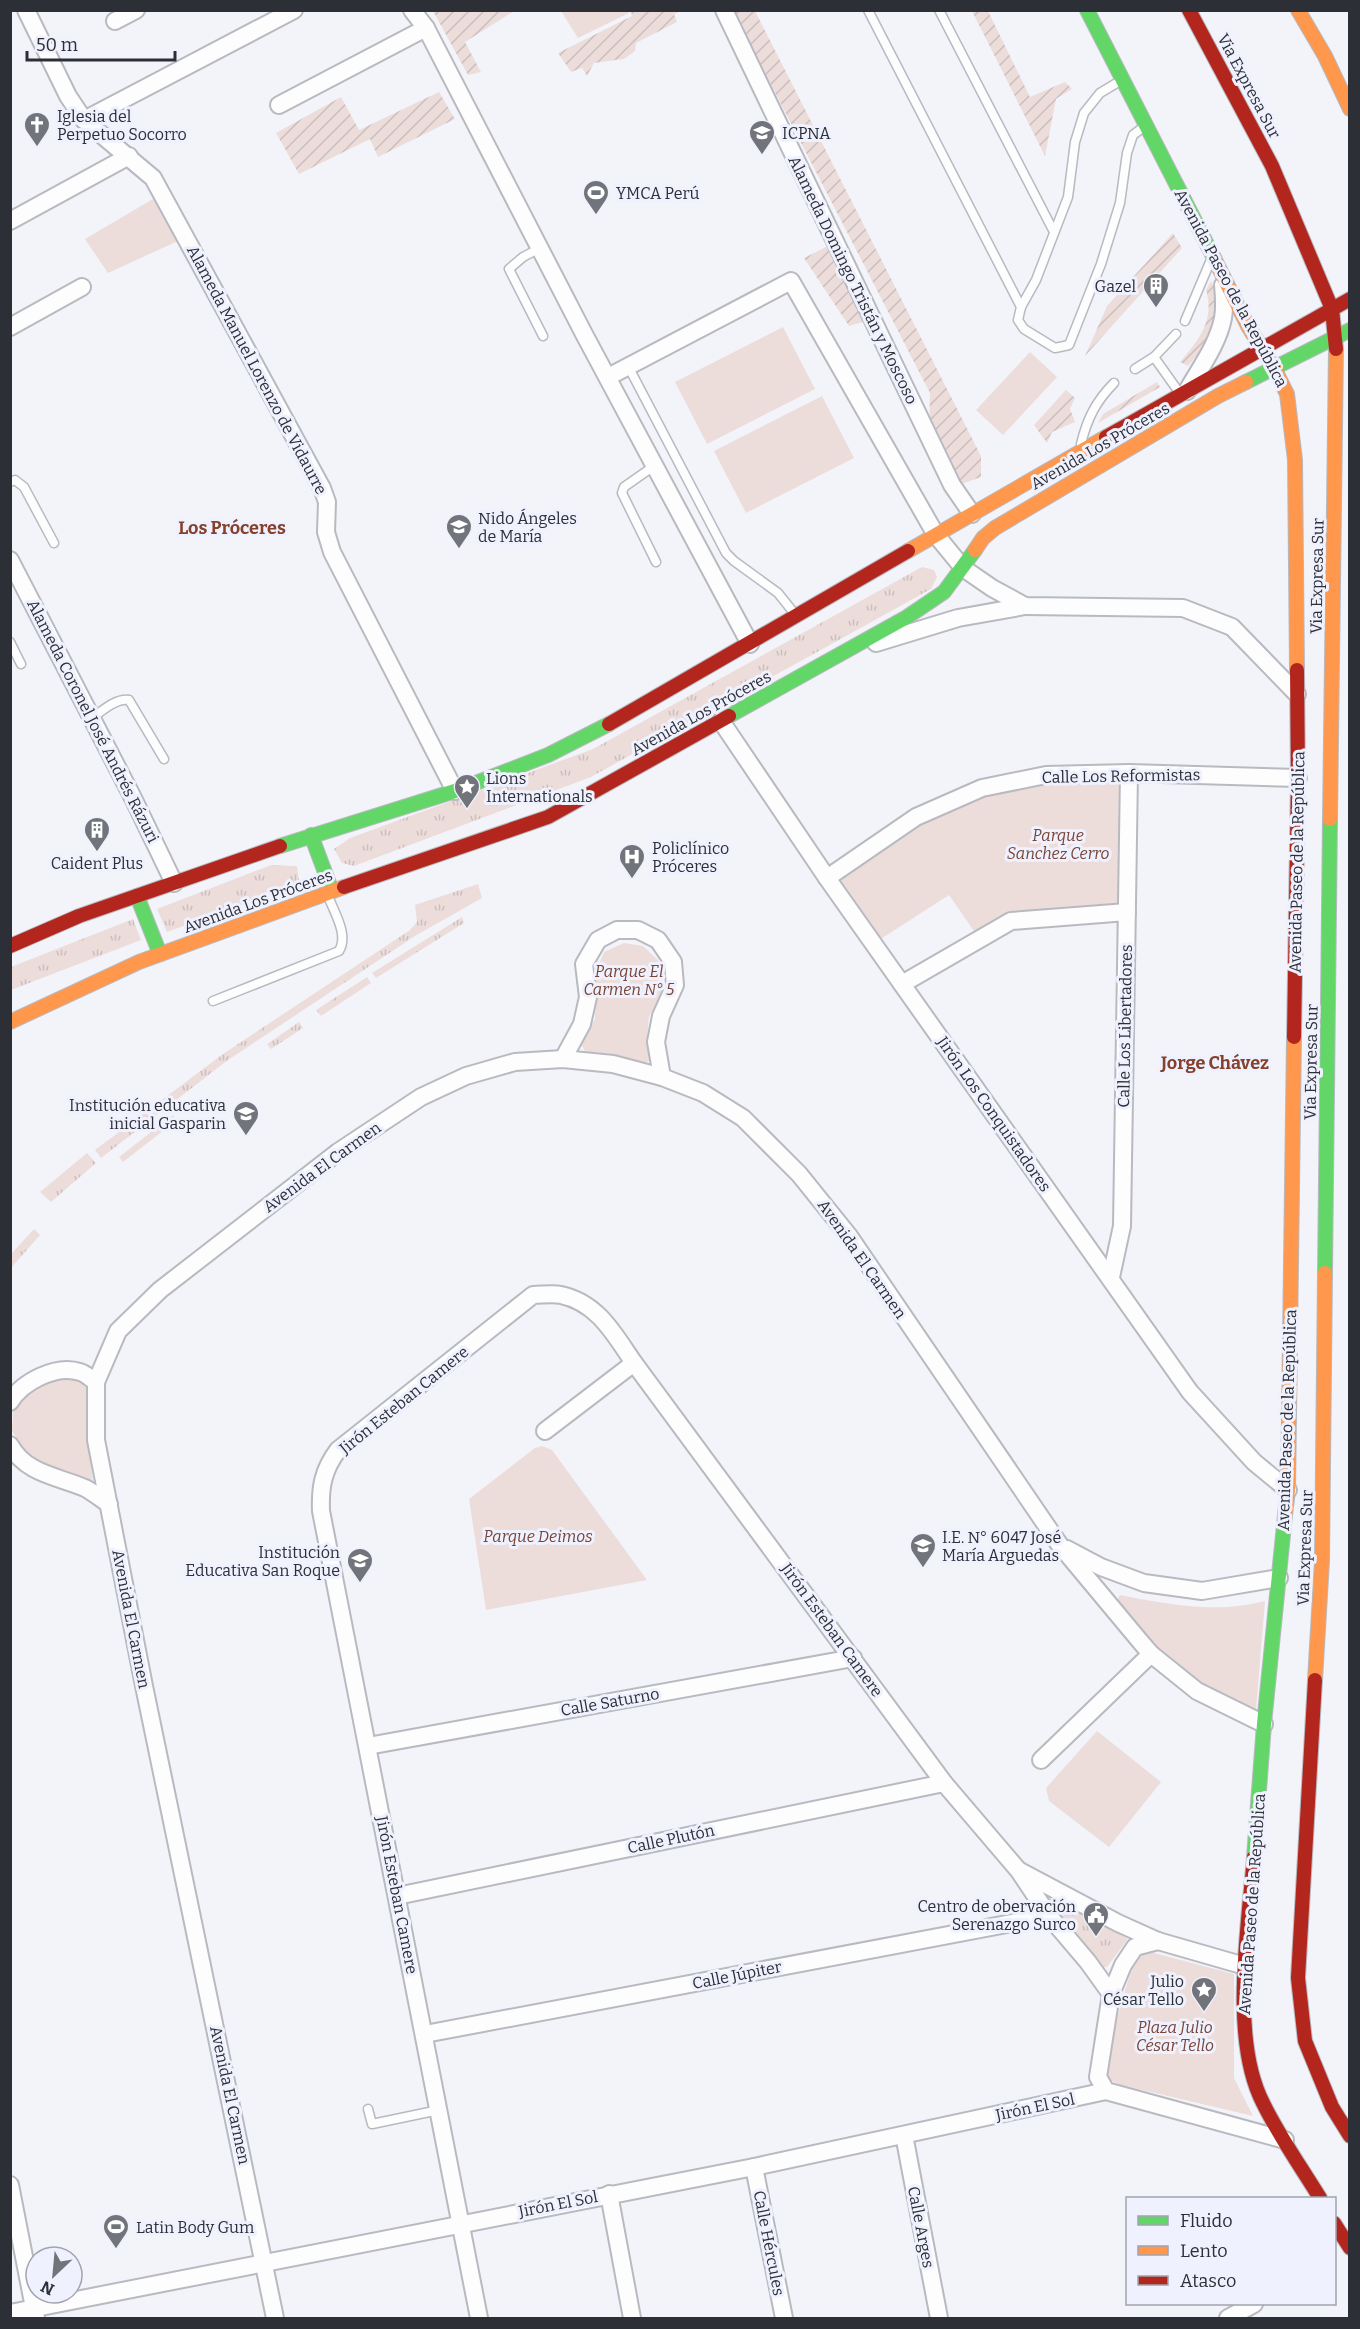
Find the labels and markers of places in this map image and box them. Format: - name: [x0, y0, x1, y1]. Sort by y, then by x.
- place label: Iglesia del Perpetuo Socorro: [57, 107, 187, 144]
- church icon: Iglesia del Perpetuo Socorro: [22, 110, 52, 148]
- school or university icon: ICPNA: [747, 118, 777, 156]
- place label: ICPNA: [782, 124, 831, 143]
- sports icon: YMCA Perú: [581, 178, 611, 216]
- place label: YMCA Perú: [616, 184, 699, 203]
- building icon: Gazel: [1141, 271, 1171, 309]
- place label: Gazel: [1095, 277, 1136, 296]
- place label: Nido Ángeles de María: [478, 508, 577, 546]
- school or university icon: Nido Ángeles de María: [444, 512, 474, 550]
- place label: Lions Internationals: [486, 769, 593, 806]
- place icon: Lions Internationals: [452, 772, 482, 810]
- building icon: Caident Plus: [82, 815, 112, 853]
- place label: Policlínico Próceres: [652, 839, 729, 876]
- hospital icon: Policlínico Próceres: [617, 842, 647, 880]
- place label: Caident Plus: [51, 854, 143, 873]
- place label: Institución educativa inicial Gasparin: [69, 1096, 226, 1133]
- school or university icon: Institución educativa inicial Gasparin: [231, 1099, 261, 1137]
- place label: I.E. N° 6047 José María Arguedas: [942, 1528, 1061, 1565]
- school or university icon: I.E. N° 6047 José María Arguedas: [908, 1531, 938, 1569]
- place label: Institución Educativa San Roque: [185, 1543, 340, 1580]
- school or university icon: Institución Educativa San Roque: [345, 1546, 375, 1584]
- place label: Centro de obervación Serenazgo Surco: [918, 1897, 1076, 1934]
- public building icon: Centro de obervación Serenazgo Surco: [1081, 1900, 1111, 1938]
- place label: Julio César Tello: [1103, 1972, 1184, 2009]
- place icon: Julio César Tello: [1189, 1975, 1219, 2013]
- sports icon: Latin Body Gum: [101, 2212, 131, 2250]
- place label: Latin Body Gum: [136, 2218, 254, 2237]

